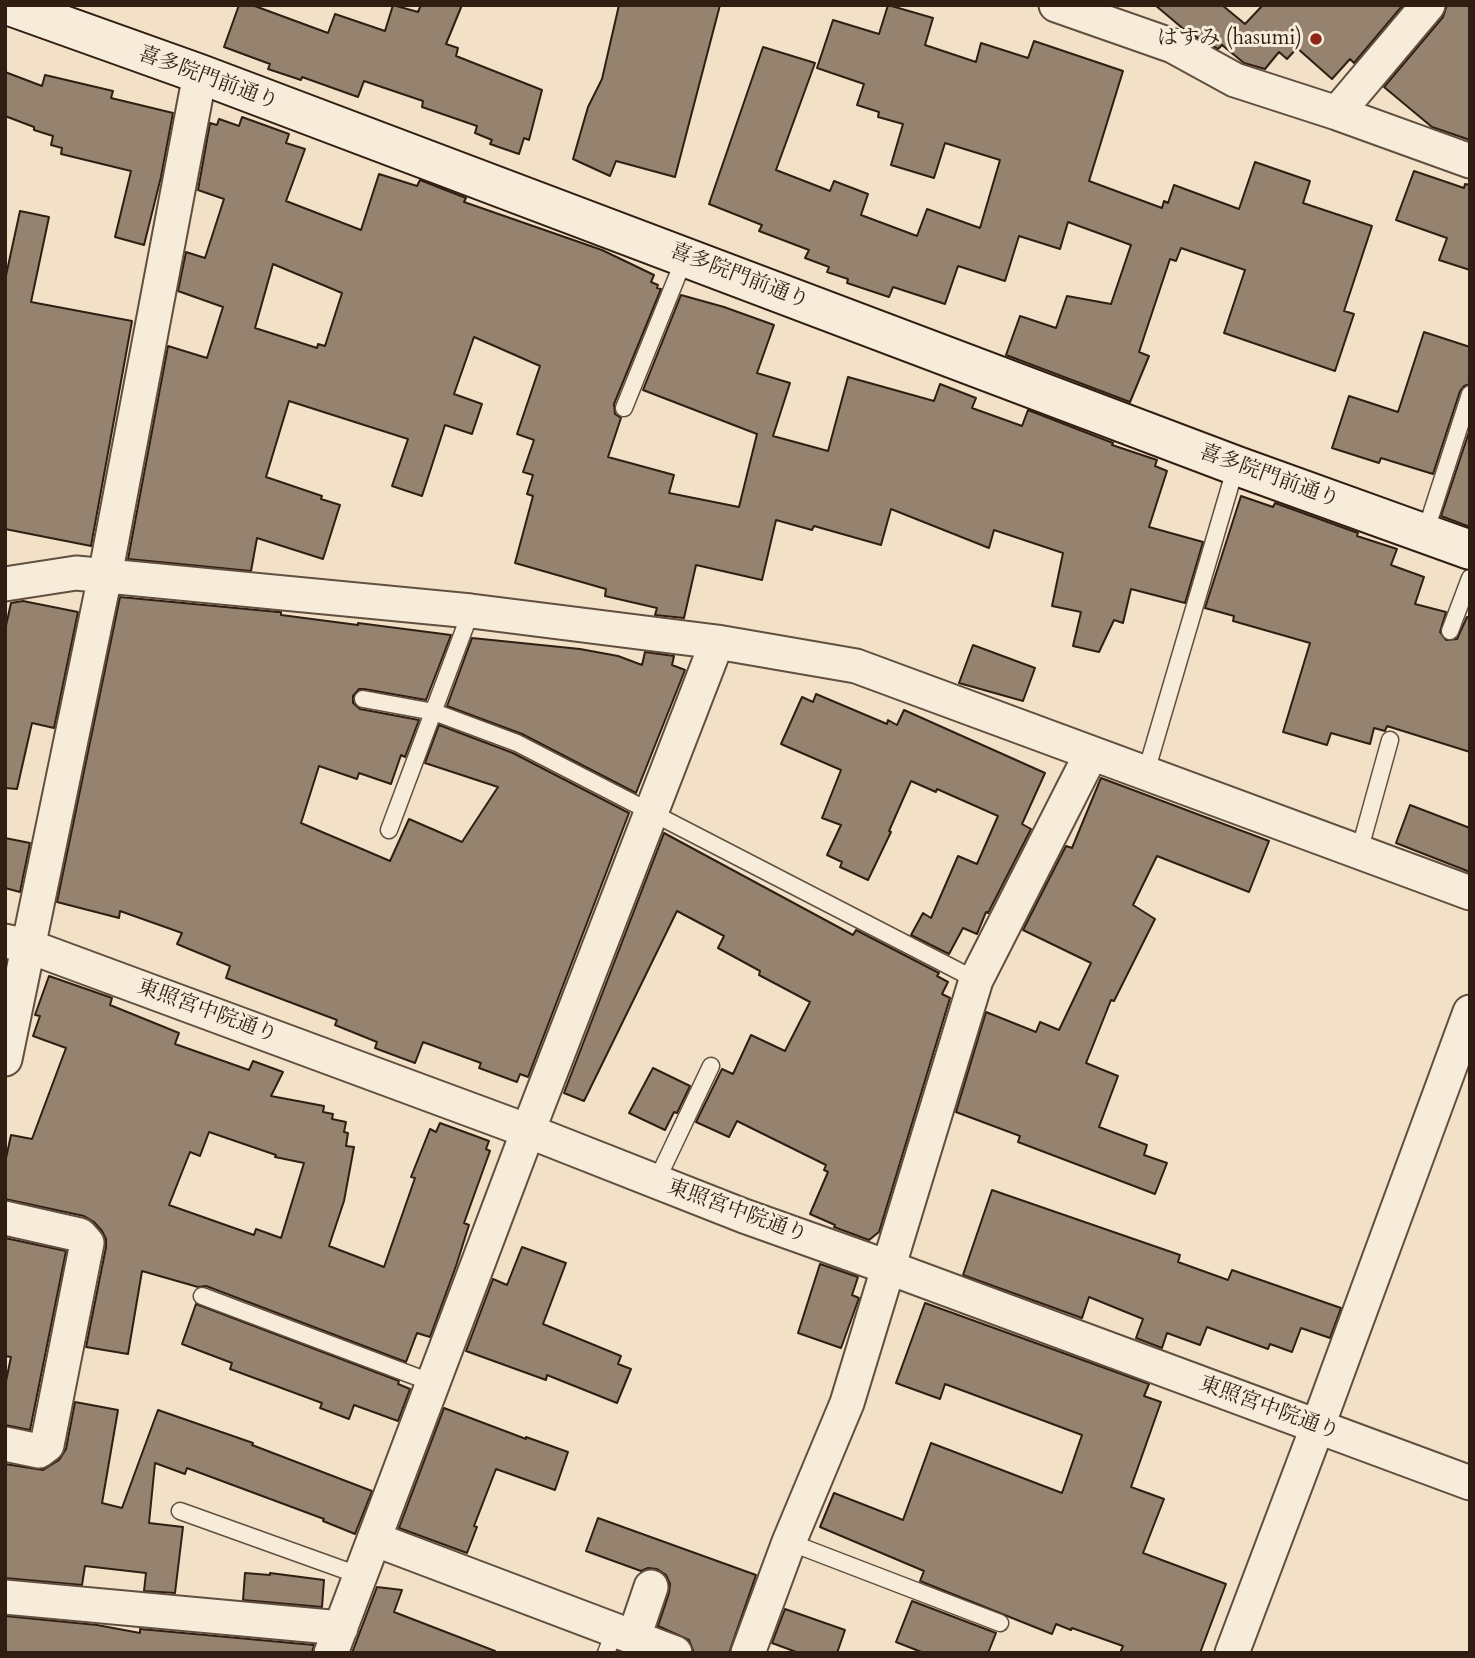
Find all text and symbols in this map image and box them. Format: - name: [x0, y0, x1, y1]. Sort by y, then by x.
- place label: はすみ (hasumi): [1157, 26, 1302, 52]
- marker: はすみ (hasumi): [1308, 31, 1324, 47]
- street label: 喜多院門前通り: [135, 42, 281, 116]
- street label: 喜多院門前通り: [666, 239, 812, 315]
- street label: 喜多院門前通り: [1196, 440, 1342, 514]
- street label: 東照宮中院通り: [134, 975, 280, 1049]
- street label: 東照宮中院通り: [664, 1175, 810, 1249]
- street label: 東照宮中院通り: [1196, 1372, 1342, 1446]

